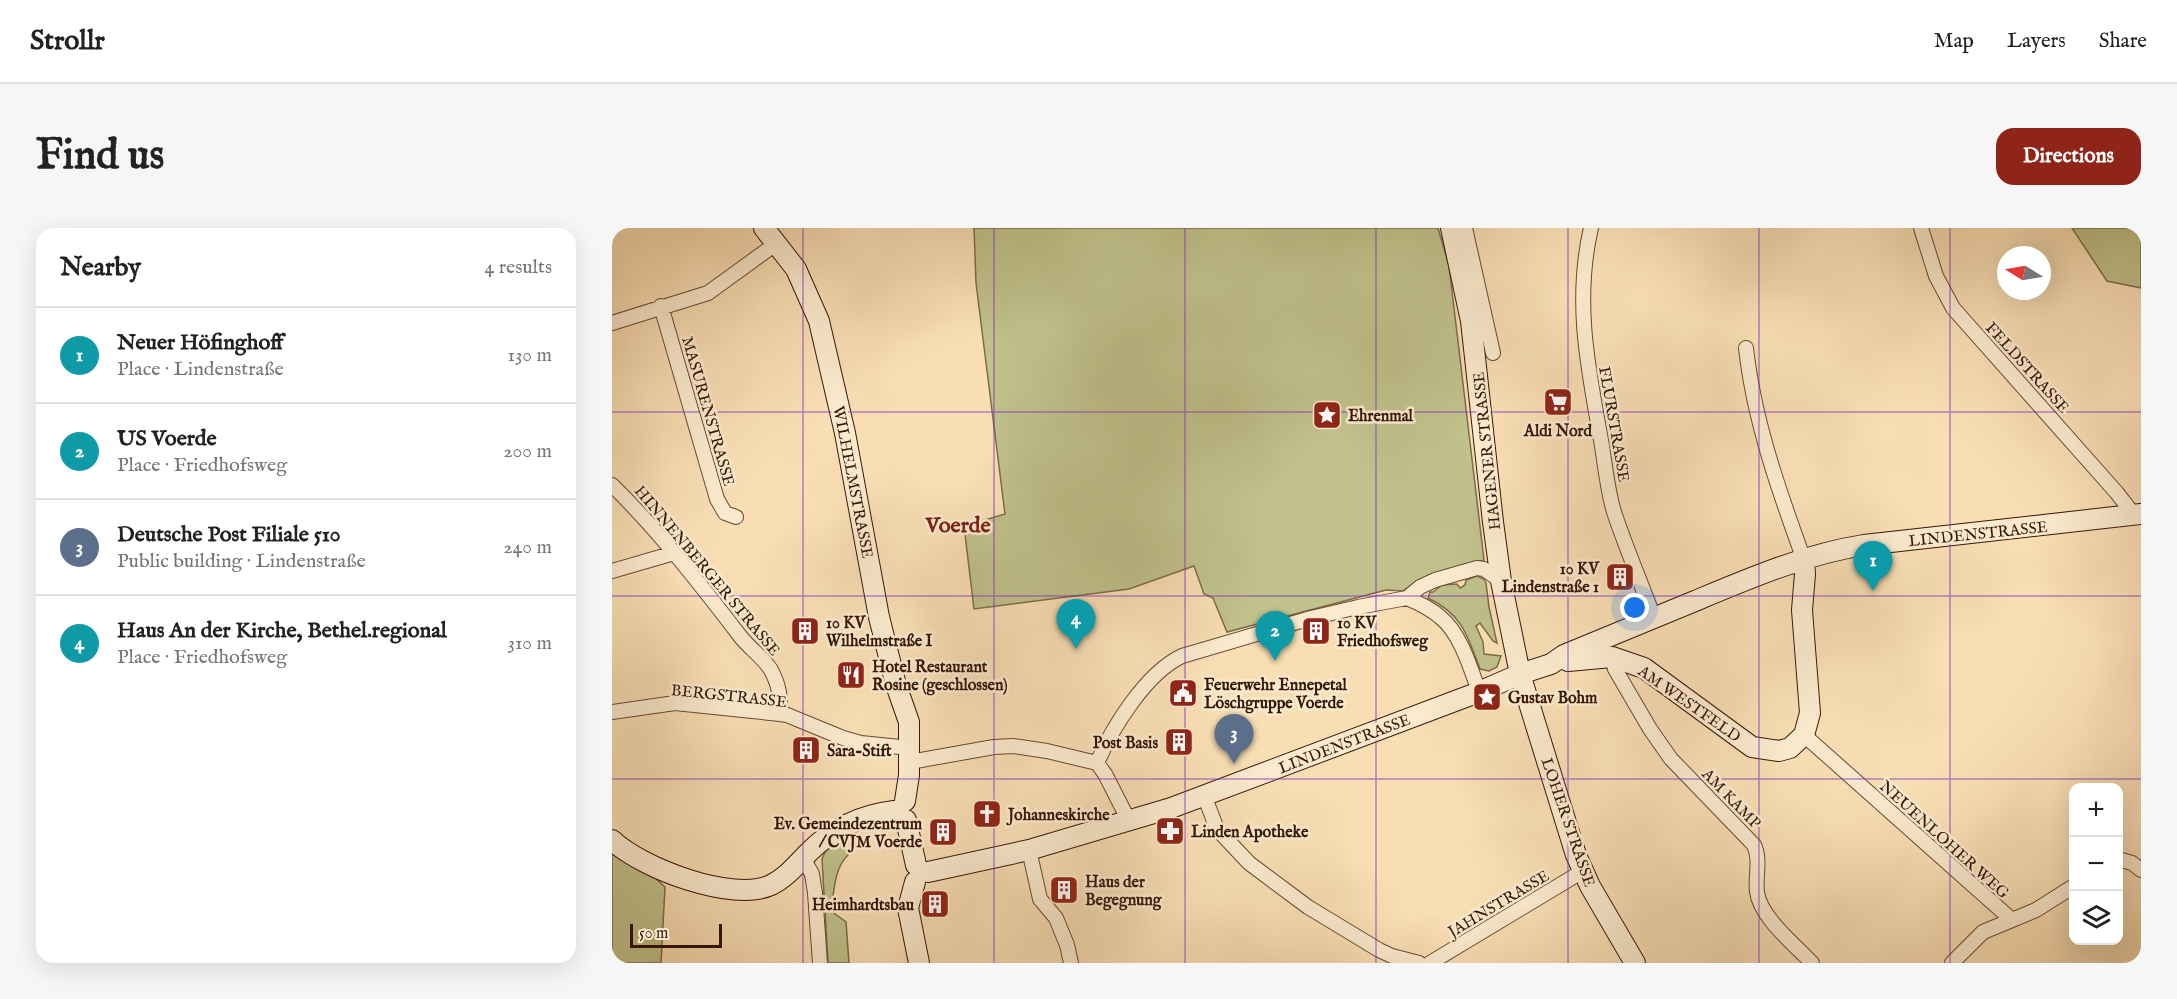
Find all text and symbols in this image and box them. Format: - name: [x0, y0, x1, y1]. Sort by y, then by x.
- text: Strollr: [30, 24, 105, 59]
- text: Map: [1934, 28, 1974, 55]
- text: Layers: [2007, 28, 2066, 55]
- text: Share: [2099, 28, 2147, 55]
- button: Directions: [1996, 128, 2141, 185]
- text: Find us: [36, 130, 164, 183]
- north arrow: [1997, 246, 2051, 300]
- text: Nearby: [60, 251, 141, 284]
- text: 4 results: [485, 255, 552, 280]
- street label: FELDSTRASSE: [1980, 319, 2073, 418]
- text: Neuer Höfinghoff: [117, 329, 283, 357]
- street label: MASURENSTRASSE: [676, 334, 738, 489]
- text: 1: [76, 343, 83, 368]
- text: 130 m: [507, 343, 552, 368]
- text: Place · Lindenstraße: [117, 357, 284, 382]
- street label: FLURSTRASSE: [1593, 365, 1633, 484]
- street label: HAGENER STRASSE: [1470, 371, 1506, 531]
- supermarket icon: Aldi Nord: [1542, 386, 1574, 418]
- place icon: Ehrenmal: [1311, 399, 1343, 431]
- street label: WILHELMSTRASSE: [827, 404, 877, 560]
- place label: Ehrenmal: [1348, 407, 1414, 427]
- place label: Aldi Nord: [1523, 422, 1592, 442]
- text: US Voerde: [117, 425, 217, 453]
- text: 2: [75, 439, 84, 464]
- text: 200 m: [503, 439, 552, 464]
- text: Place · Friedhofsweg: [117, 453, 287, 478]
- street label: HINNENBERGER STRASSE: [629, 482, 784, 661]
- district label: Voerde: [924, 512, 991, 540]
- street label: LINDENSTRASSE: [1908, 518, 2049, 552]
- text: Deutsche Post Filiale 510: [117, 521, 341, 549]
- text: 3: [76, 535, 83, 560]
- text: 240 m: [503, 535, 552, 560]
- pin: 1: [1854, 542, 1892, 591]
- text: Public building · Lindenstraße: [117, 549, 366, 574]
- place label: 10 KV Lindenstraße 1: [1501, 560, 1601, 598]
- building icon: 10 KV Lindenstraße 1: [1604, 561, 1636, 593]
- your location: [1620, 593, 1649, 622]
- pin: 4: [1056, 600, 1096, 649]
- pin: 2: [1256, 612, 1294, 661]
- place label: 10 KV Wilhelmstraße I: [825, 614, 932, 652]
- place label: 10 KV Friedhofsweg: [1337, 614, 1429, 652]
- building icon: 10 KV Wilhelmstraße I: [789, 615, 821, 647]
- building icon: 10 KV Friedhofsweg: [1300, 615, 1332, 647]
- text: Haus An der Kirche, Bethel.regional: [117, 617, 447, 645]
- text: 4: [75, 631, 84, 656]
- text: 310 m: [508, 631, 552, 656]
- text: Place · Friedhofsweg: [117, 645, 287, 670]
- place label: Hotel Restaurant Rosine (geschlossen): [872, 658, 1008, 696]
- restaurant icon: Hotel Restaurant Rosine (geschlossen): [835, 659, 867, 691]
- street label: AM WESTFELD: [1633, 661, 1744, 748]
- place label: Feuerwehr Ennepetal Löschgruppe Voerde: [1204, 676, 1347, 714]
- public building icon: Feuerwehr Ennepetal Löschgruppe Voerde: [1167, 677, 1199, 709]
- street label: BERGSTRASSE: [670, 681, 788, 713]
- place icon: Gustav Bohm: [1471, 681, 1503, 713]
- place label: Gustav Bohm: [1508, 689, 1598, 709]
- street label: LINDENSTRASSE: [1276, 710, 1414, 779]
- pin: 3: [1214, 714, 1254, 764]
- building icon: Post Basis: [1163, 726, 1195, 758]
- building icon: Sara-Stift: [790, 734, 822, 766]
- place label: Post Basis: [1093, 734, 1158, 754]
- place label: Sara-Stift: [827, 742, 892, 762]
- street label: LOHER STRASSE: [1536, 756, 1599, 890]
- street label: AM KAMP: [1696, 764, 1764, 834]
- street label: NEUENLOHER WEG: [1875, 777, 2013, 904]
- map controls: [2069, 783, 2123, 945]
- button: +: [2069, 783, 2123, 837]
- church icon: Johanneskirche: [971, 798, 1003, 830]
- place label: Johanneskirche: [1006, 806, 1110, 826]
- place label: Ev. Gemeindezentrum / CVJM Voerde: [774, 815, 923, 853]
- pharmacy icon: Linden Apotheke: [1154, 815, 1186, 847]
- building icon: Ev. Gemeindezentrum / CVJM Voerde: [927, 816, 959, 848]
- place label: Linden Apotheke: [1191, 823, 1309, 843]
- button: −: [2069, 837, 2123, 891]
- street label: JAHNSTRASSE: [1443, 867, 1553, 944]
- place label: Haus der Begegnung: [1085, 873, 1163, 911]
- building icon: Haus der Begegnung: [1048, 874, 1080, 906]
- building icon: Heimhardtsbau: [919, 888, 951, 920]
- button: layers: [2069, 891, 2123, 945]
- place label: Heimhardtsbau: [812, 896, 915, 916]
- scale bar: [630, 921, 722, 948]
- text: 50 m: [639, 924, 668, 944]

